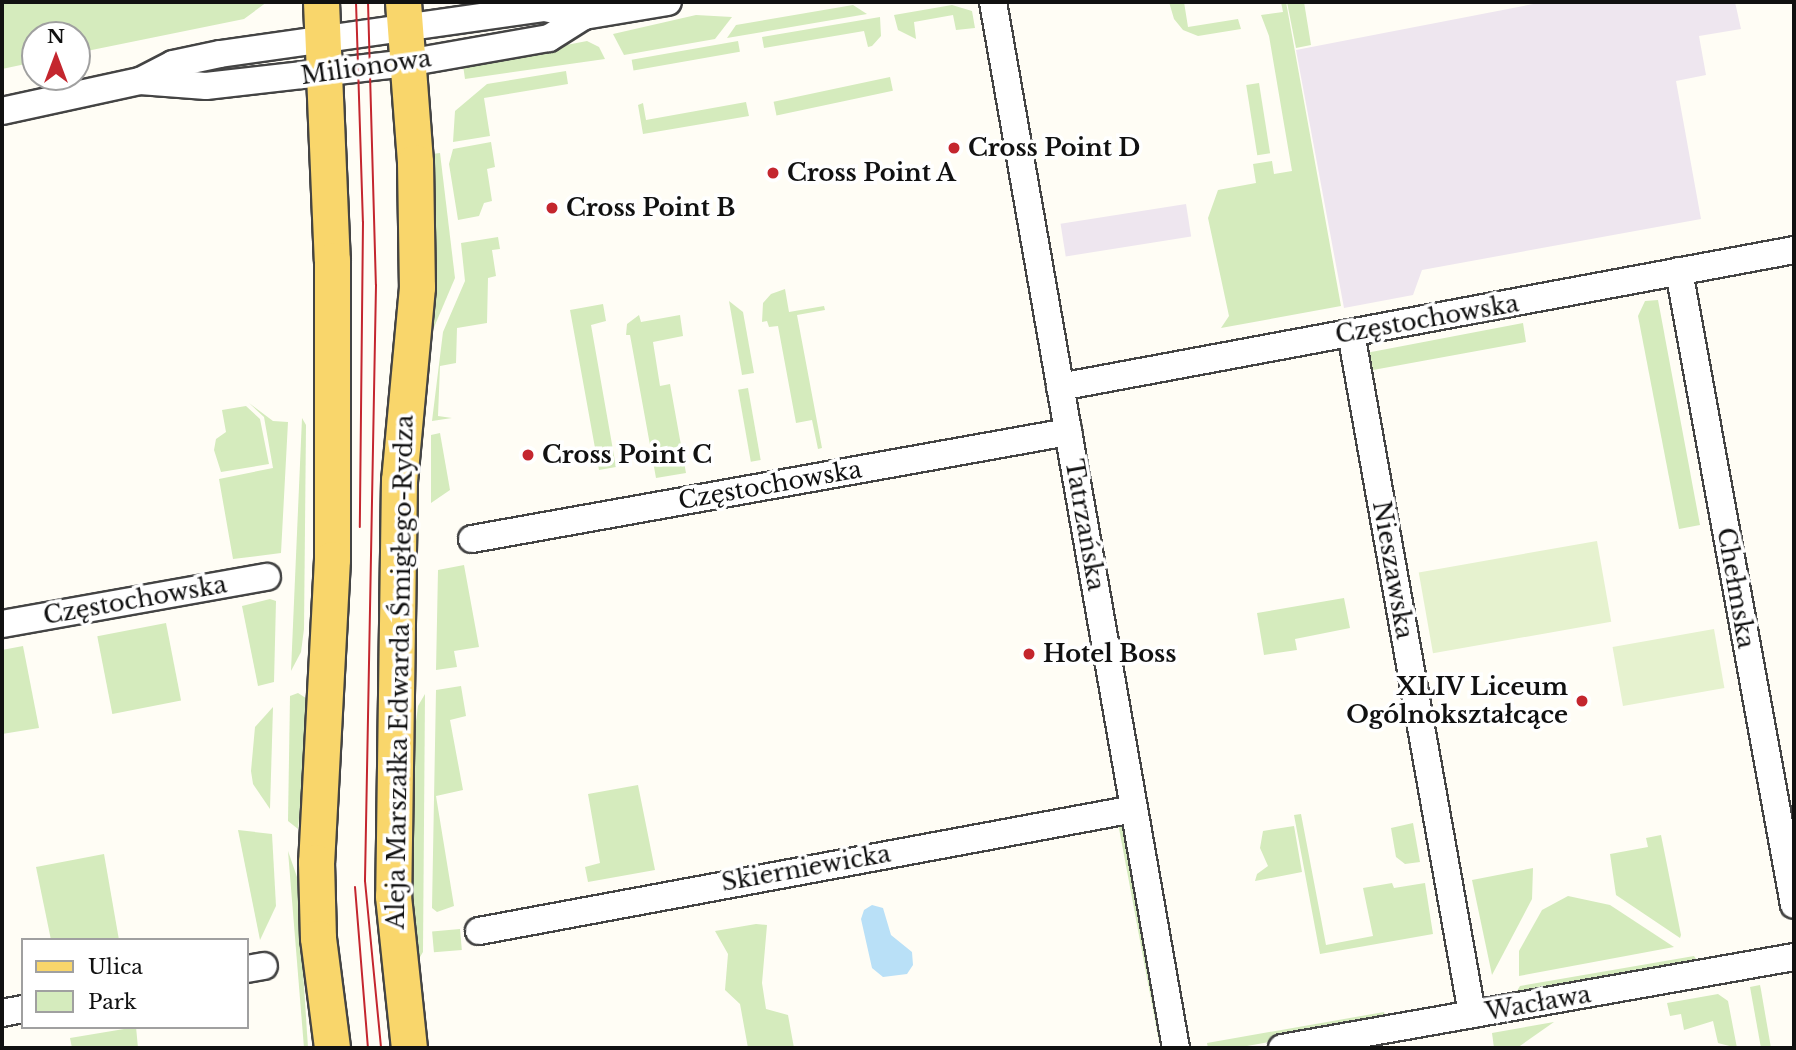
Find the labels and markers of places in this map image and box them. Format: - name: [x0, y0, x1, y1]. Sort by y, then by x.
- place label: Cross Point D: [968, 134, 1140, 162]
- marker: Cross Point D: [946, 140, 962, 156]
- place label: Cross Point A: [787, 159, 957, 187]
- marker: Cross Point A: [765, 165, 781, 181]
- place label: Cross Point B: [566, 194, 735, 222]
- marker: Cross Point B: [544, 200, 560, 216]
- place label: Cross Point C: [542, 441, 712, 469]
- marker: Cross Point C: [520, 447, 536, 463]
- place label: Hotel Boss: [1043, 640, 1176, 668]
- marker: Hotel Boss: [1021, 646, 1037, 662]
- place label: XLIV Liceum Ogólnokształcące: [1346, 673, 1568, 729]
- marker: XLIV Liceum Ogólnokształcące: [1574, 693, 1590, 709]

